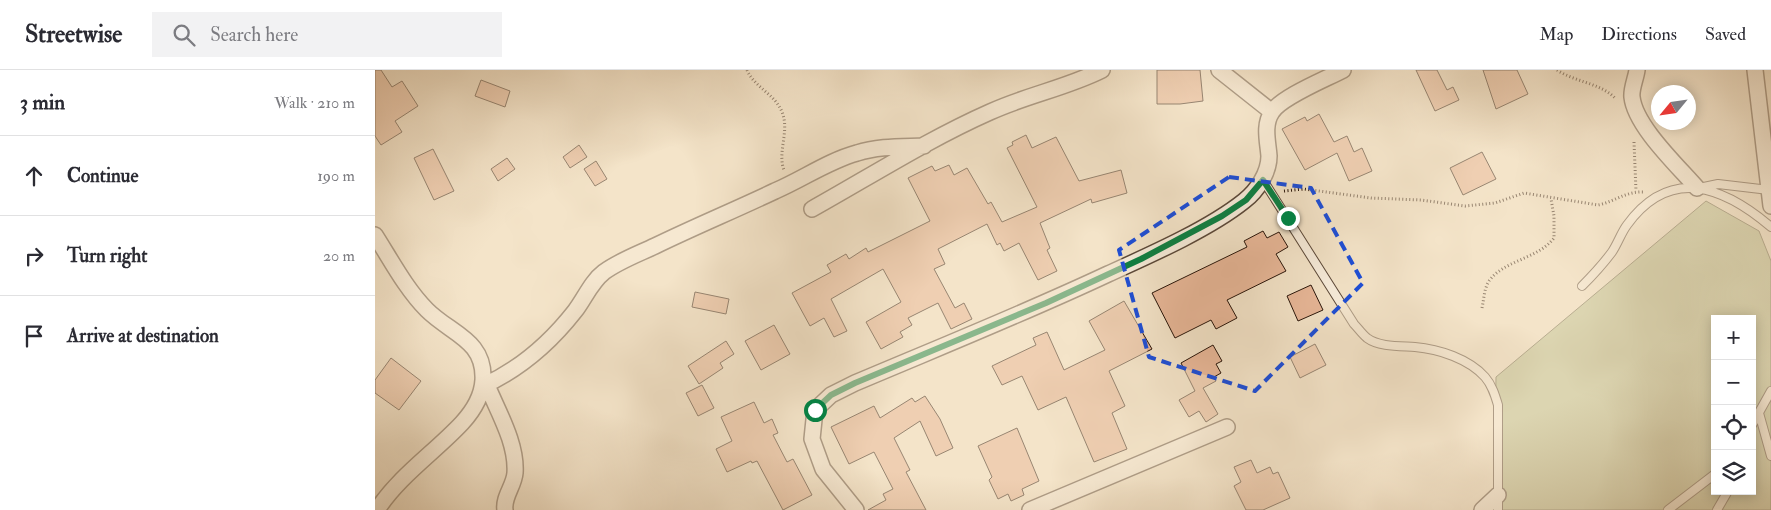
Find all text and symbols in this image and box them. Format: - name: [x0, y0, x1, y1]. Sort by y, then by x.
- search box: [152, 12, 502, 57]
- text: Streetwise: [25, 19, 122, 50]
- icon: search: [170, 21, 198, 49]
- text: Search here: [210, 23, 298, 47]
- text: Map: [1540, 23, 1573, 46]
- text: Directions: [1601, 23, 1677, 46]
- text: Saved: [1705, 23, 1746, 46]
- north arrow: [1651, 85, 1696, 130]
- text: 3 min: [20, 89, 65, 116]
- text: Walk · 210 m: [274, 93, 355, 113]
- icon: ahead: [20, 162, 48, 190]
- text: Continue: [67, 164, 138, 188]
- text: 190 m: [317, 166, 355, 186]
- route end: [1277, 207, 1300, 230]
- icon: right: [20, 242, 48, 270]
- text: Turn right: [67, 244, 147, 268]
- text: 20 m: [323, 246, 355, 266]
- map controls: [1711, 315, 1756, 495]
- button: +: [1711, 315, 1756, 360]
- icon: arrive: [20, 322, 48, 350]
- text: Arrive at destination: [67, 324, 219, 348]
- button: −: [1711, 360, 1756, 405]
- route start: [804, 399, 827, 422]
- button: locate: [1711, 405, 1756, 450]
- button: layers: [1711, 450, 1756, 495]

